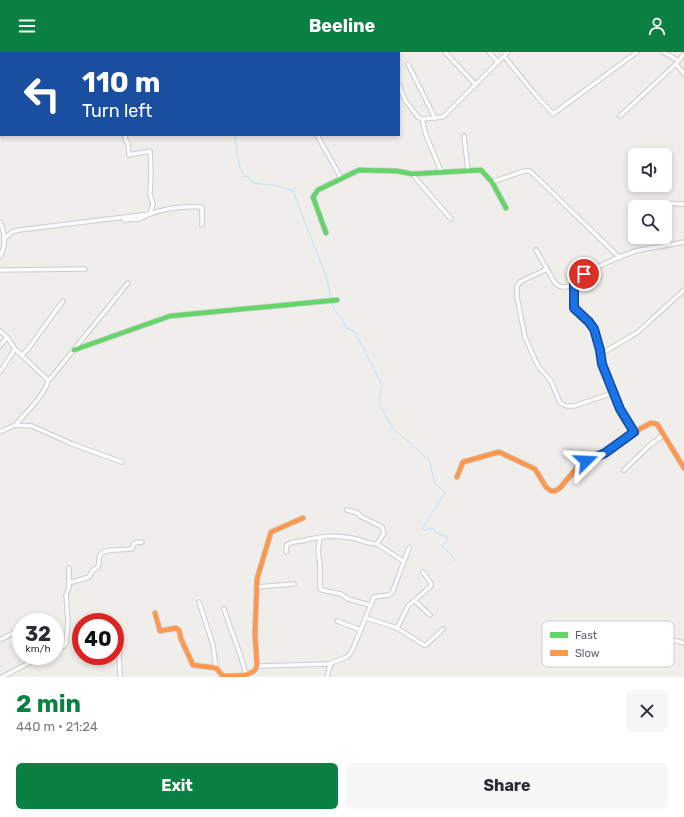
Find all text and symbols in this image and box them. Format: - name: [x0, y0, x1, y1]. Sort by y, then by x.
- icon: menu: [16, 15, 38, 37]
- text: Beeline: [309, 15, 375, 37]
- icon: person: [646, 15, 668, 37]
- text: 110 m: [82, 66, 160, 99]
- icon: left: [16, 68, 68, 120]
- text: Turn left: [82, 100, 152, 122]
- map controls: [628, 148, 672, 244]
- button: sound: [628, 148, 672, 192]
- button: search: [628, 200, 672, 244]
- pin: [567, 257, 601, 291]
- icon: arrive: [573, 263, 595, 285]
- position arrow: [565, 440, 607, 482]
- speed limit sign: 40: [72, 613, 124, 665]
- legend: [542, 621, 674, 667]
- text: 32: [25, 622, 51, 646]
- text: Fast: [575, 629, 598, 642]
- text: km/h: [26, 643, 50, 655]
- text: Slow: [575, 647, 600, 660]
- text: 2 min: [16, 690, 81, 718]
- button: close: [626, 690, 668, 732]
- text: 440 m · 21:24: [16, 719, 98, 734]
- button: Exit: [16, 763, 338, 809]
- button: Share: [346, 763, 668, 809]

